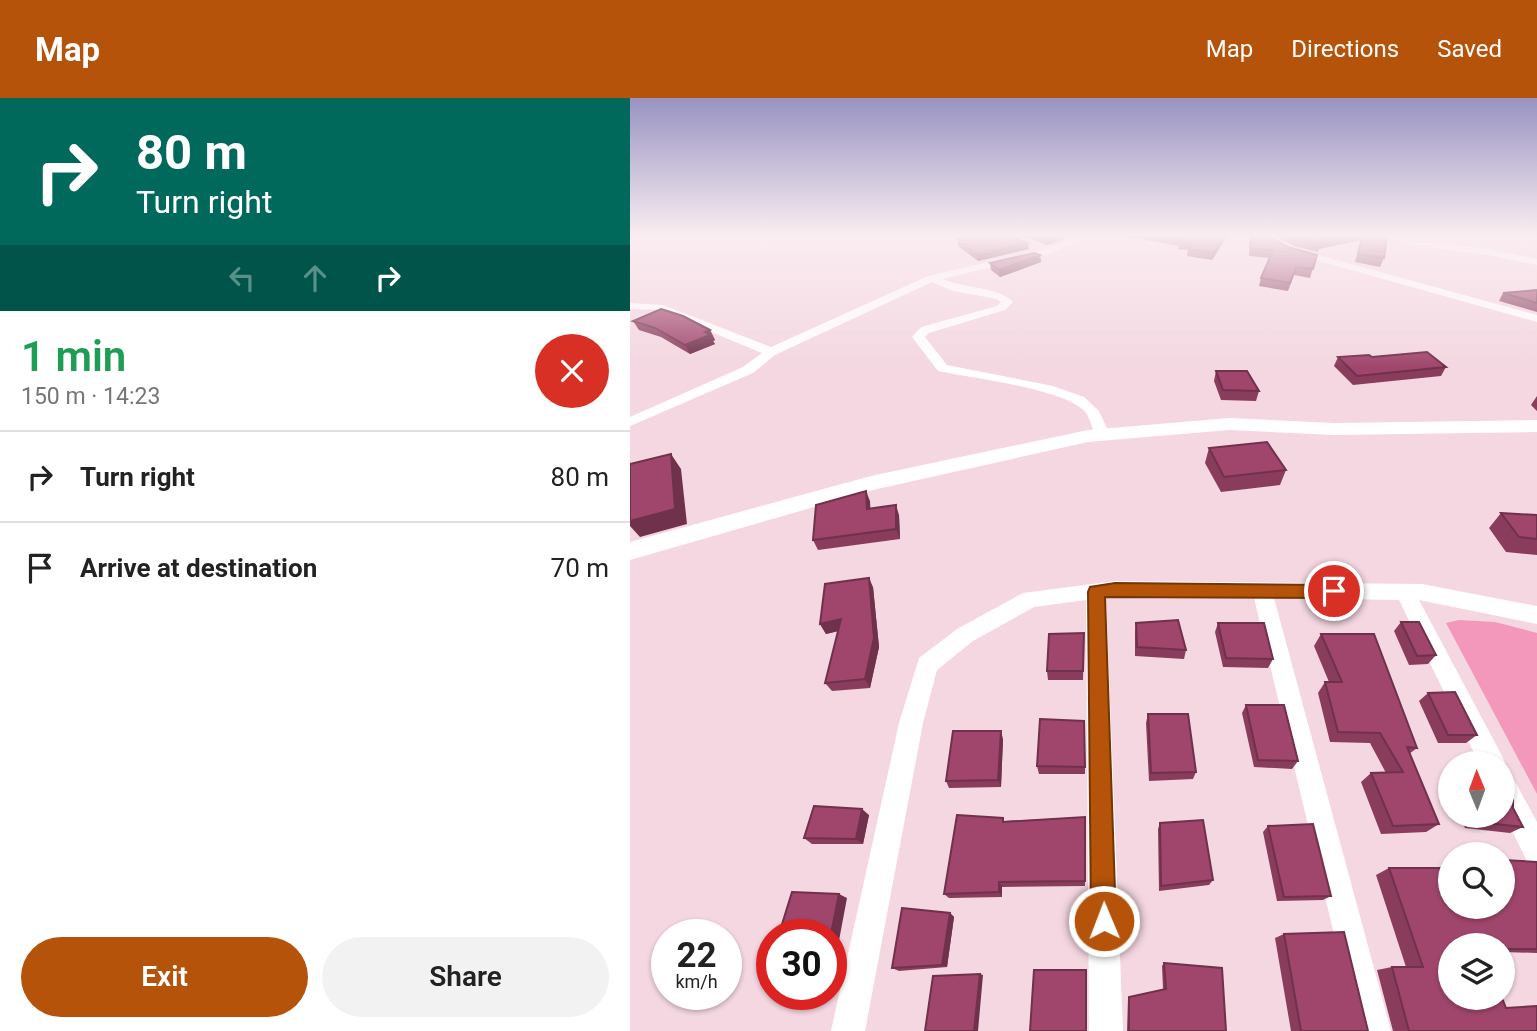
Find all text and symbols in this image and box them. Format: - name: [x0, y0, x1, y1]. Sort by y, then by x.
- text: Map: [35, 30, 100, 69]
- text: Map: [1206, 35, 1253, 63]
- text: Directions: [1291, 35, 1399, 63]
- text: Saved: [1437, 35, 1502, 63]
- text: 80 m: [136, 124, 247, 181]
- icon: right: [21, 126, 112, 217]
- text: Turn right: [136, 183, 272, 221]
- icon: left: [223, 259, 261, 297]
- icon: ahead: [296, 259, 334, 297]
- icon: right: [369, 259, 407, 297]
- text: 1 min: [21, 332, 126, 381]
- button: close: [535, 334, 609, 408]
- text: 150 m · 14:23: [21, 383, 160, 410]
- icon: right: [21, 458, 59, 496]
- text: Turn right: [80, 462, 195, 492]
- text: 80 m: [551, 462, 609, 492]
- icon: arrive: [21, 549, 59, 587]
- text: Arrive at destination: [80, 553, 317, 583]
- text: 70 m: [551, 553, 609, 583]
- pin: [1304, 561, 1364, 621]
- icon: arrive: [1315, 572, 1353, 610]
- north arrow: [1438, 751, 1516, 828]
- map controls: [1438, 751, 1515, 1010]
- button: search: [1438, 842, 1515, 919]
- position arrow: [1067, 884, 1141, 958]
- speed limit sign: 30: [756, 919, 847, 1010]
- button: layers: [1438, 933, 1515, 1010]
- text: 22: [676, 935, 717, 976]
- button: Exit: [21, 937, 308, 1017]
- button: Share: [322, 937, 609, 1017]
- text: km/h: [675, 971, 718, 992]

